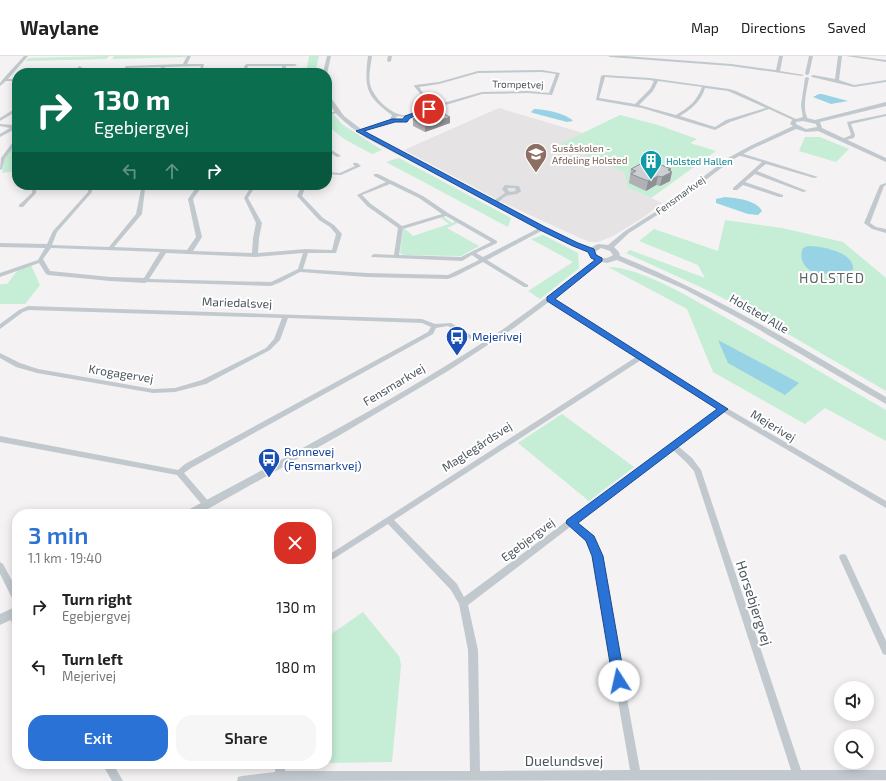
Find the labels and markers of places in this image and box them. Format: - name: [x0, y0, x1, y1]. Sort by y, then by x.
- pin: [412, 92, 446, 126]
- school or university icon: Susåskolen - Afdeling Holsted: [523, 141, 549, 174]
- place label: Susåskolen - Afdeling Holsted: [552, 142, 627, 166]
- building icon: Holsted Hallen: [638, 148, 664, 181]
- place label: Holsted Hallen: [666, 155, 733, 167]
- bus stop icon: Mejerivej: [444, 324, 470, 357]
- place label: Mejerivej: [472, 329, 522, 344]
- place label: Rønnevej (Fensmarkvej): [284, 444, 362, 473]
- bus stop icon: Rønnevej (Fensmarkvej): [256, 446, 282, 479]

